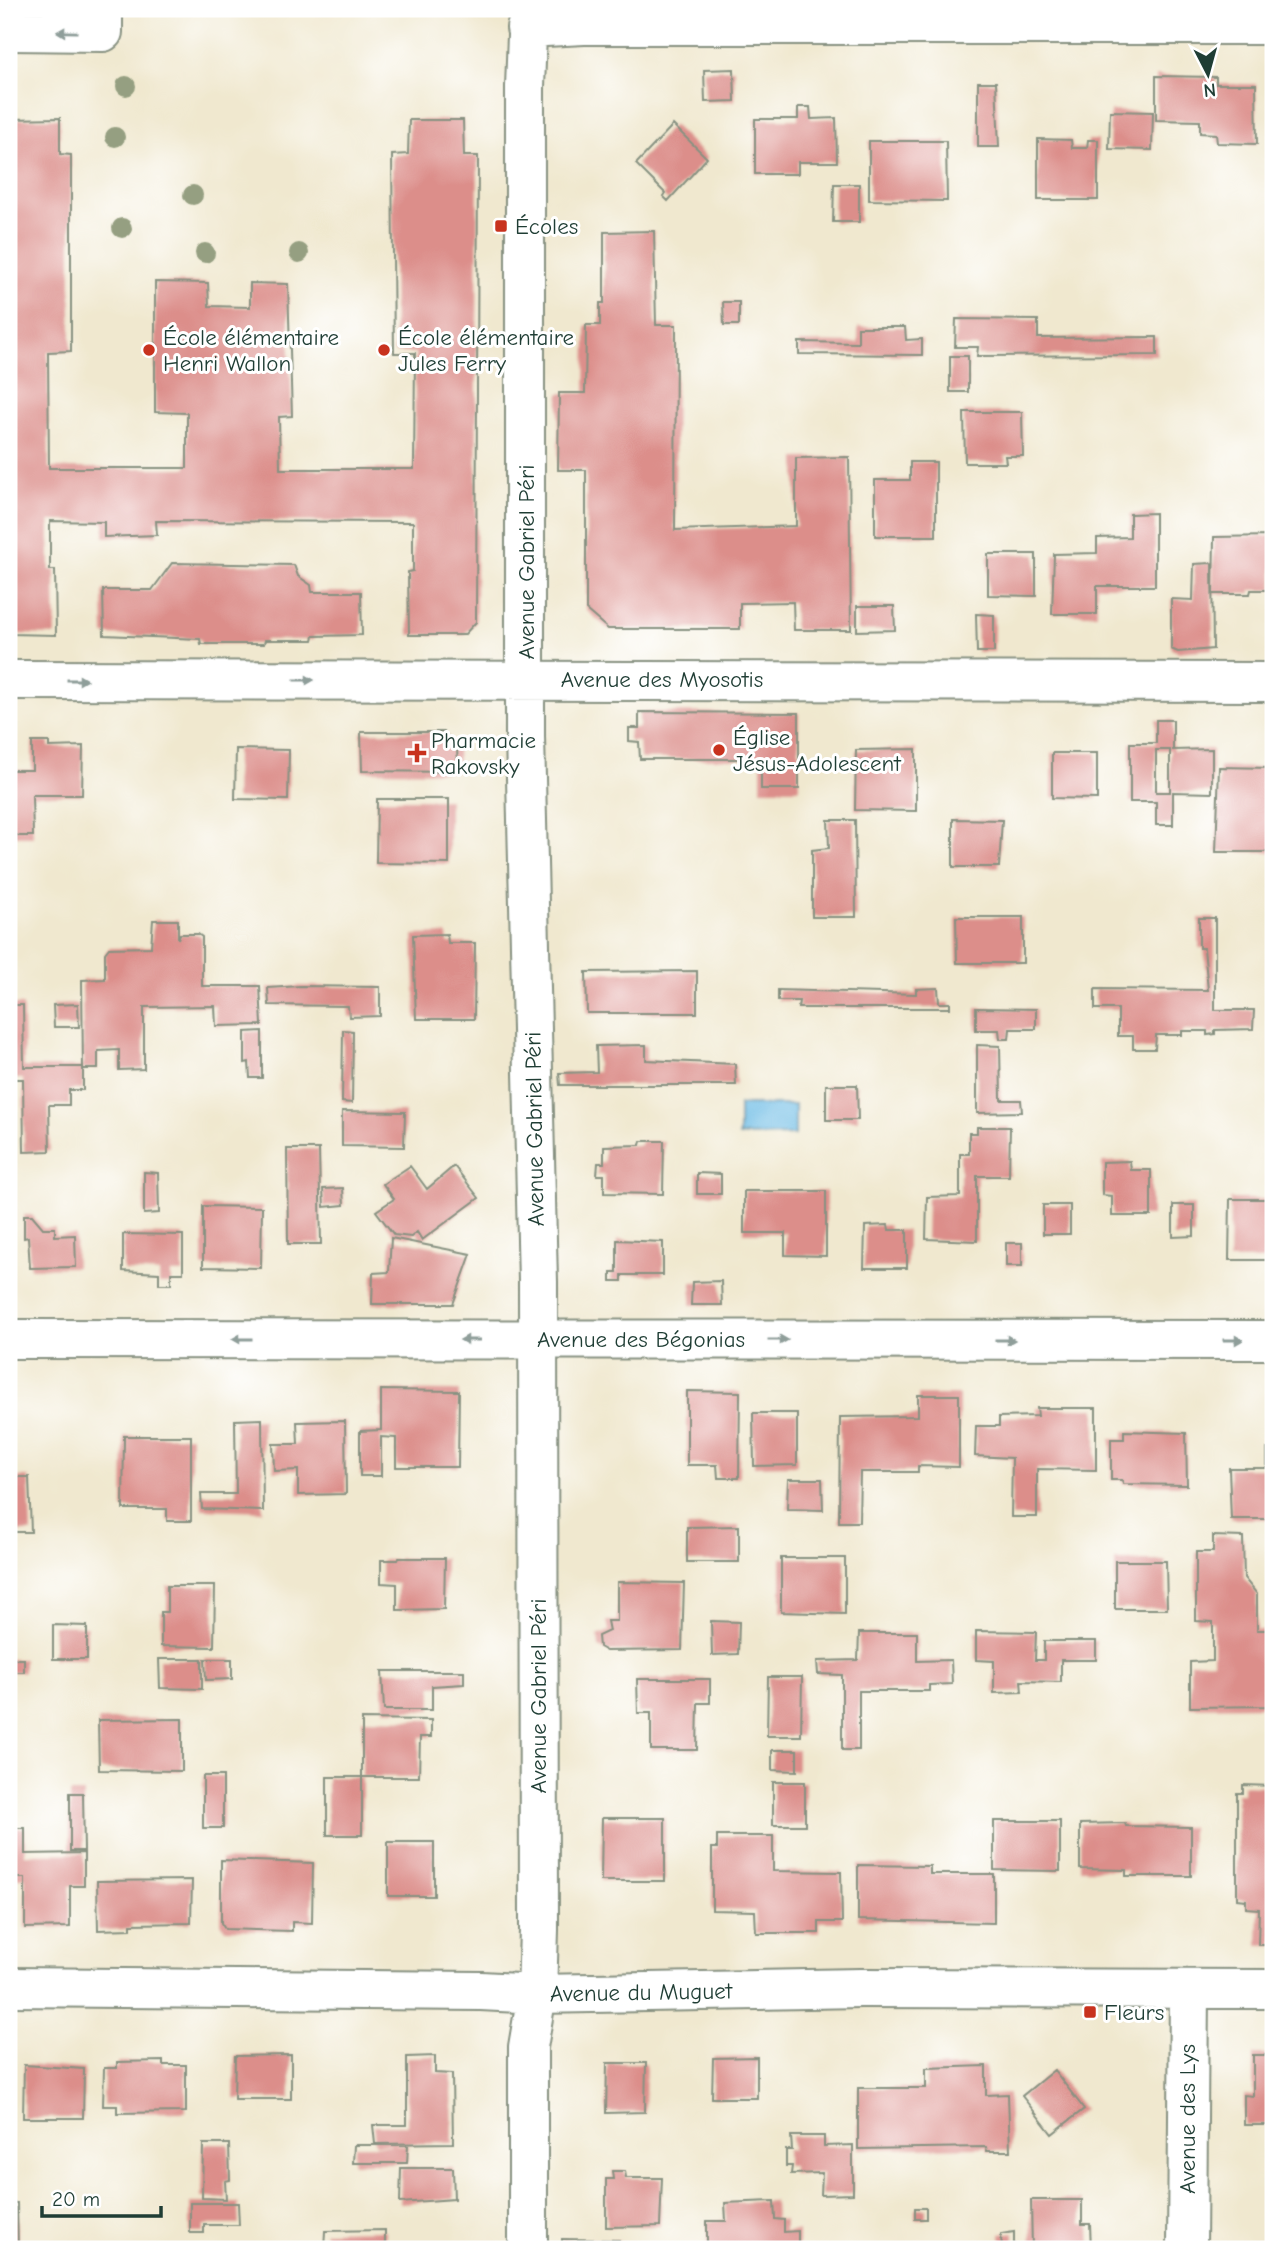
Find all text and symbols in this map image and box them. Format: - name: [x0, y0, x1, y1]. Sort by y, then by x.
- one-way arrow: [56, 26, 78, 38]
- north arrow: [1174, 38, 1244, 108]
- text: N: [1202, 78, 1217, 101]
- place label: Écoles: [515, 213, 578, 240]
- marker: Écoles: [493, 218, 509, 234]
- place label: École élémentaire Henri Wallon: [163, 324, 339, 377]
- place label: École élémentaire Jules Ferry: [398, 324, 574, 377]
- marker: École élémentaire Henri Wallon: [141, 342, 157, 358]
- marker: École élémentaire Jules Ferry: [376, 342, 392, 358]
- street label: Avenue Gabriel Péri: [513, 465, 540, 659]
- street label: Avenue des Myosotis: [561, 666, 763, 693]
- one-way arrow: [66, 674, 88, 686]
- one-way arrow: [294, 674, 316, 686]
- place label: Église Jésus-Adolescent: [733, 724, 902, 777]
- place label: Pharmacie Rakovsky: [431, 727, 536, 780]
- marker: Église Jésus-Adolescent: [711, 742, 727, 758]
- marker: Pharmacie Rakovsky: [409, 745, 425, 761]
- street label: Avenue Gabriel Péri: [519, 1031, 550, 1227]
- street label: Avenue des Bégonias: [537, 1326, 745, 1353]
- one-way arrow: [231, 1333, 253, 1345]
- one-way arrow: [458, 1334, 480, 1345]
- one-way arrow: [767, 1334, 789, 1346]
- one-way arrow: [994, 1334, 1016, 1346]
- one-way arrow: [1222, 1334, 1244, 1346]
- street label: Avenue Gabriel Péri: [525, 1599, 552, 1793]
- street label: Avenue du Muguet: [550, 1977, 734, 2008]
- place label: Fleurs: [1104, 1999, 1164, 2026]
- marker: Fleurs: [1082, 2004, 1098, 2020]
- street label: Avenue des Lys: [1174, 2044, 1201, 2194]
- scale bar: [42, 2174, 161, 2218]
- text: 20 m: [52, 2187, 100, 2211]

